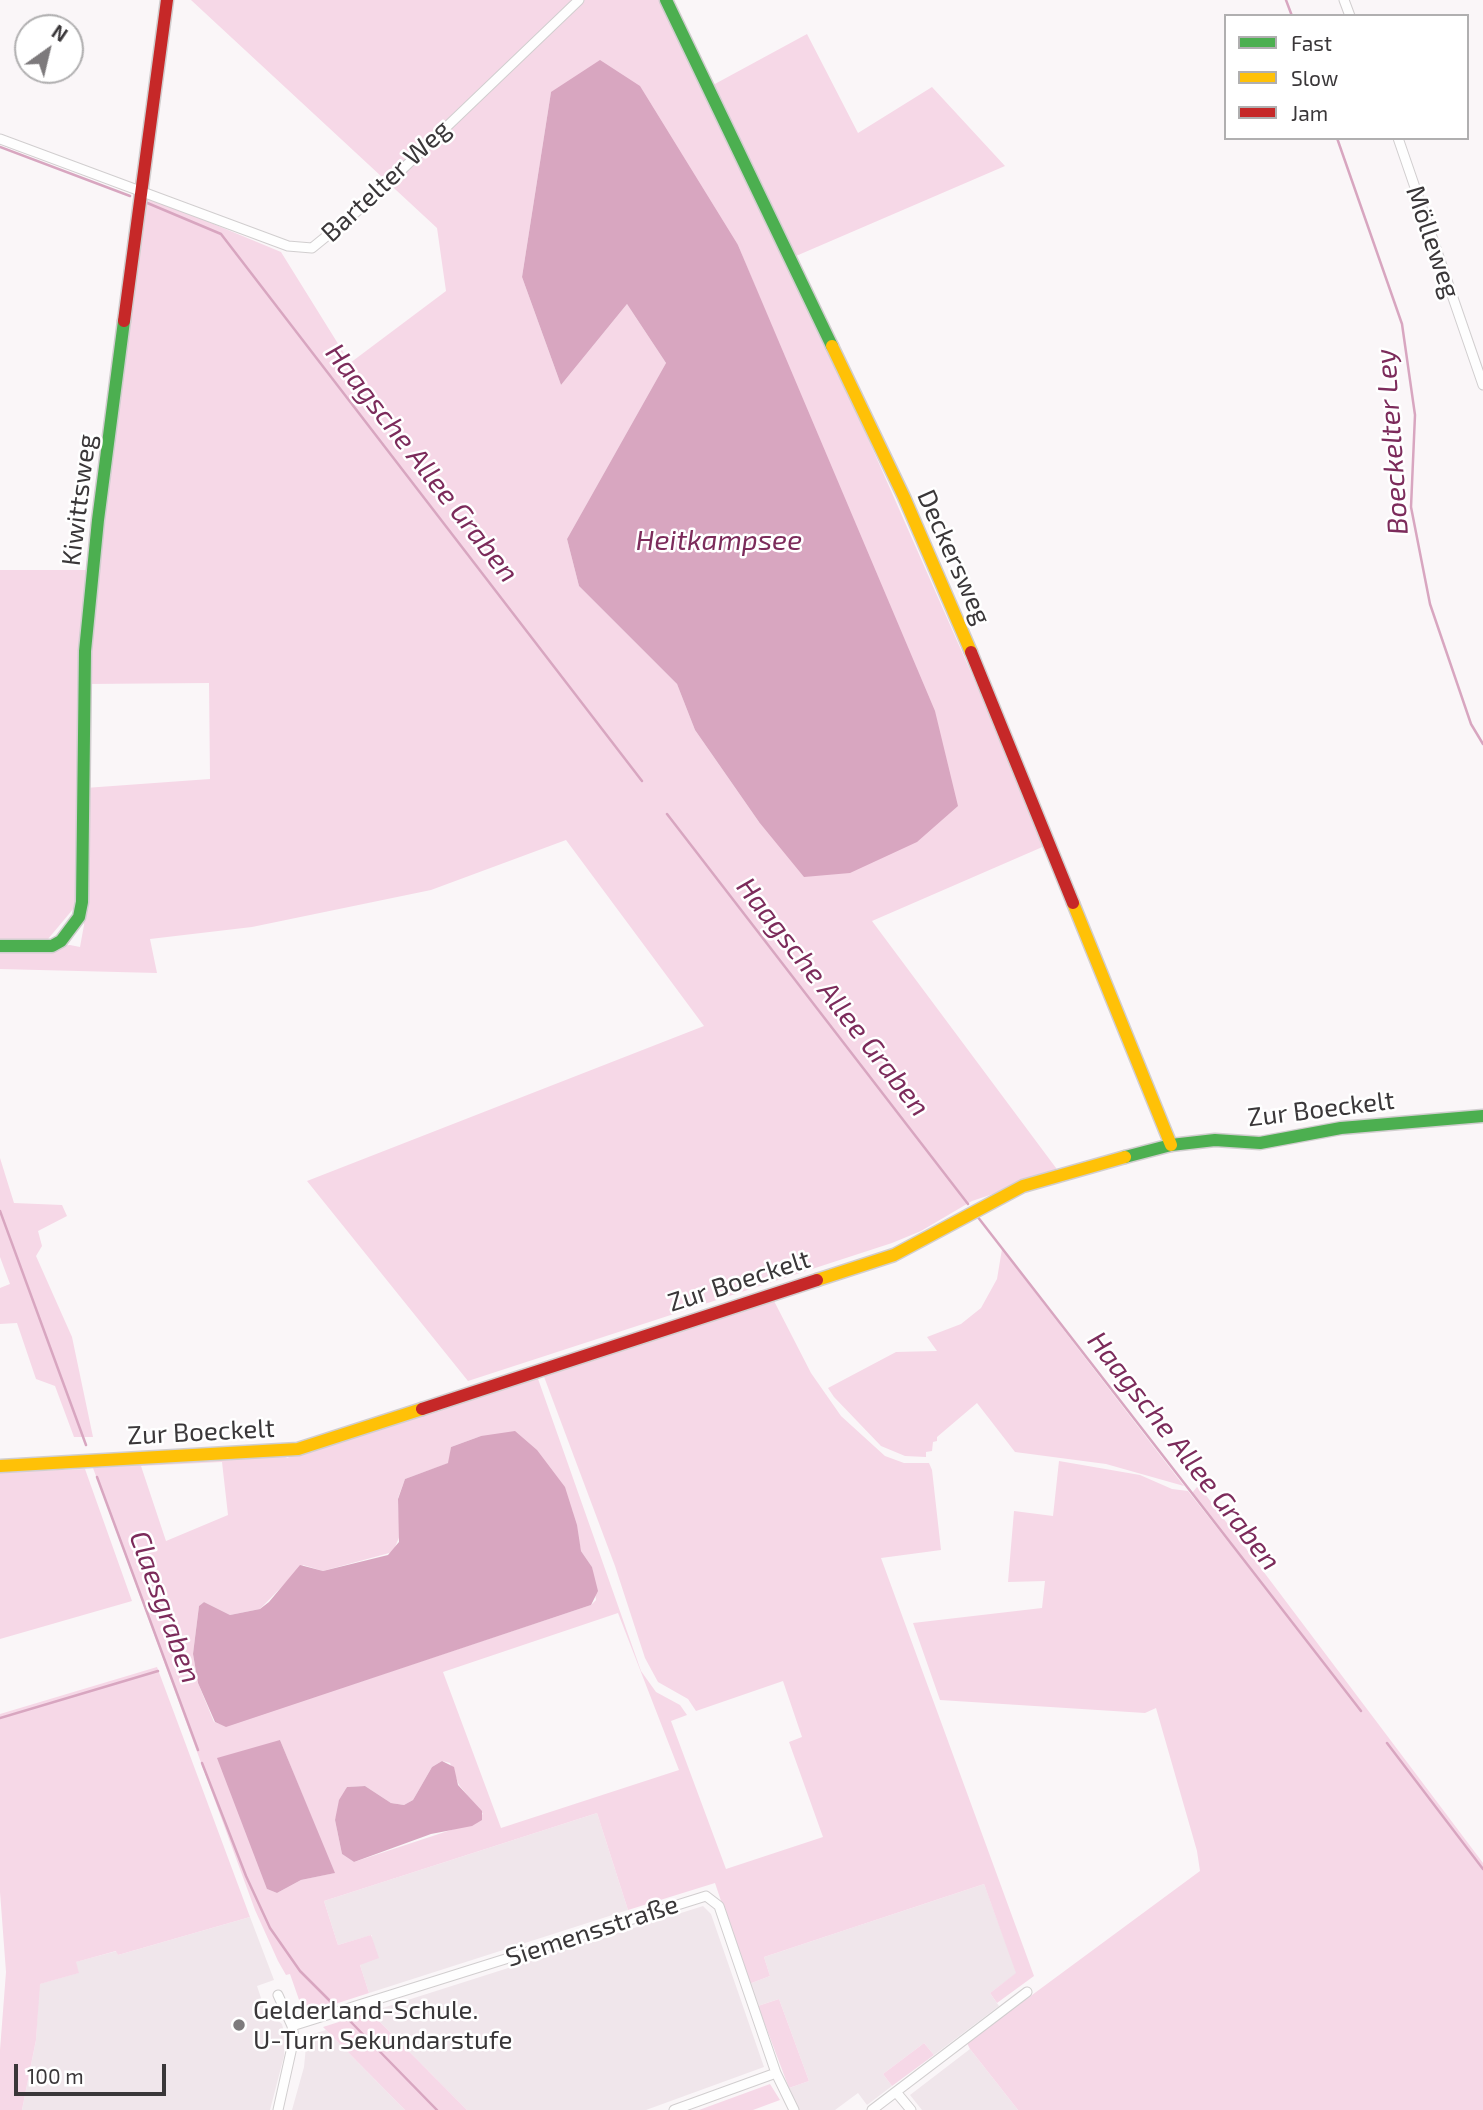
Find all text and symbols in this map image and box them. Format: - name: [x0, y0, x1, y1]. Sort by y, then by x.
- north arrow: [14, 14, 84, 84]
- legend: [1224, 14, 1469, 140]
- text: N: [48, 19, 72, 46]
- text: Fast: [1291, 30, 1332, 55]
- text: Slow: [1291, 65, 1338, 90]
- text: Jam: [1291, 100, 1328, 125]
- street label: Bartelter Weg: [315, 113, 457, 249]
- street label: Mölleweg: [1399, 182, 1467, 302]
- water label: Haagsche Allee Graben: [318, 337, 526, 589]
- water label: Boeckelter Ley: [1369, 348, 1415, 536]
- street label: Kiwittsweg: [55, 432, 103, 568]
- street label: Deckersweg: [910, 485, 998, 629]
- water label: Heitkampsee: [636, 524, 802, 558]
- water label: Haagsche Allee Graben: [729, 871, 937, 1123]
- street label: Zur Boeckelt: [1246, 1085, 1396, 1133]
- street label: Zur Boeckelt: [664, 1243, 814, 1319]
- water label: Haagsche Allee Graben: [1080, 1325, 1288, 1577]
- street label: Zur Boeckelt: [126, 1413, 276, 1451]
- water label: Claesgraben: [122, 1526, 208, 1688]
- street label: Siemensstraße: [502, 1888, 682, 1974]
- place label: Gelderland-Schule. U-Turn Sekundarstufe: [253, 1994, 512, 2056]
- marker: Gelderland-Schule. U-Turn Sekundarstufe: [231, 2017, 247, 2033]
- scale bar: [18, 2050, 170, 2094]
- text: 100 m: [27, 2063, 84, 2088]

